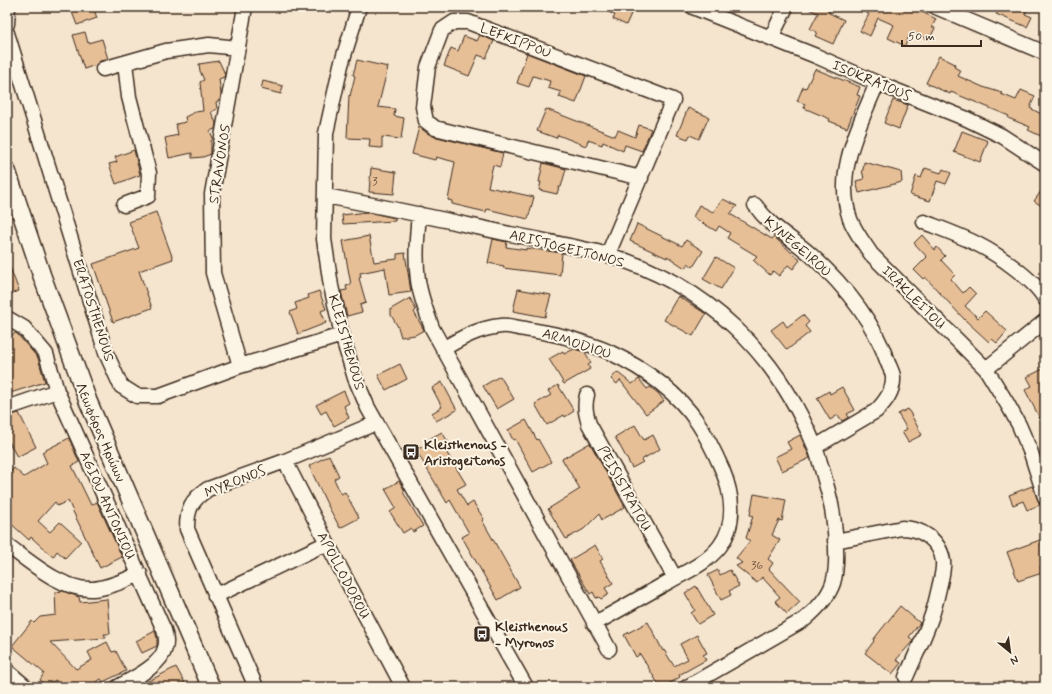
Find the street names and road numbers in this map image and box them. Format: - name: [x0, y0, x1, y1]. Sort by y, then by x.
- street label: LEFKIPPOU: [478, 19, 554, 63]
- street label: ISOKRATOUS: [830, 56, 914, 106]
- street label: STRAVONOS: [205, 123, 235, 205]
- street label: KYNEGEIROU: [760, 212, 835, 281]
- street label: ARISTOGEITONOS: [507, 226, 626, 272]
- street label: ERATOSTHENOUS: [68, 257, 118, 364]
- street label: IRAKLEITOU: [878, 262, 949, 333]
- street label: KLEISTHENOUS: [324, 292, 368, 392]
- street label: ARMODIOU: [540, 324, 614, 364]
- street label: Λεωφόρος Ηρώων: [71, 380, 129, 485]
- street label: PEISISTRATOU: [593, 443, 655, 534]
- street label: AGIOU ANTONIOU: [75, 449, 139, 562]
- street label: MYRONOS: [202, 462, 269, 502]
- street label: APOLLODOROU: [313, 529, 374, 622]

